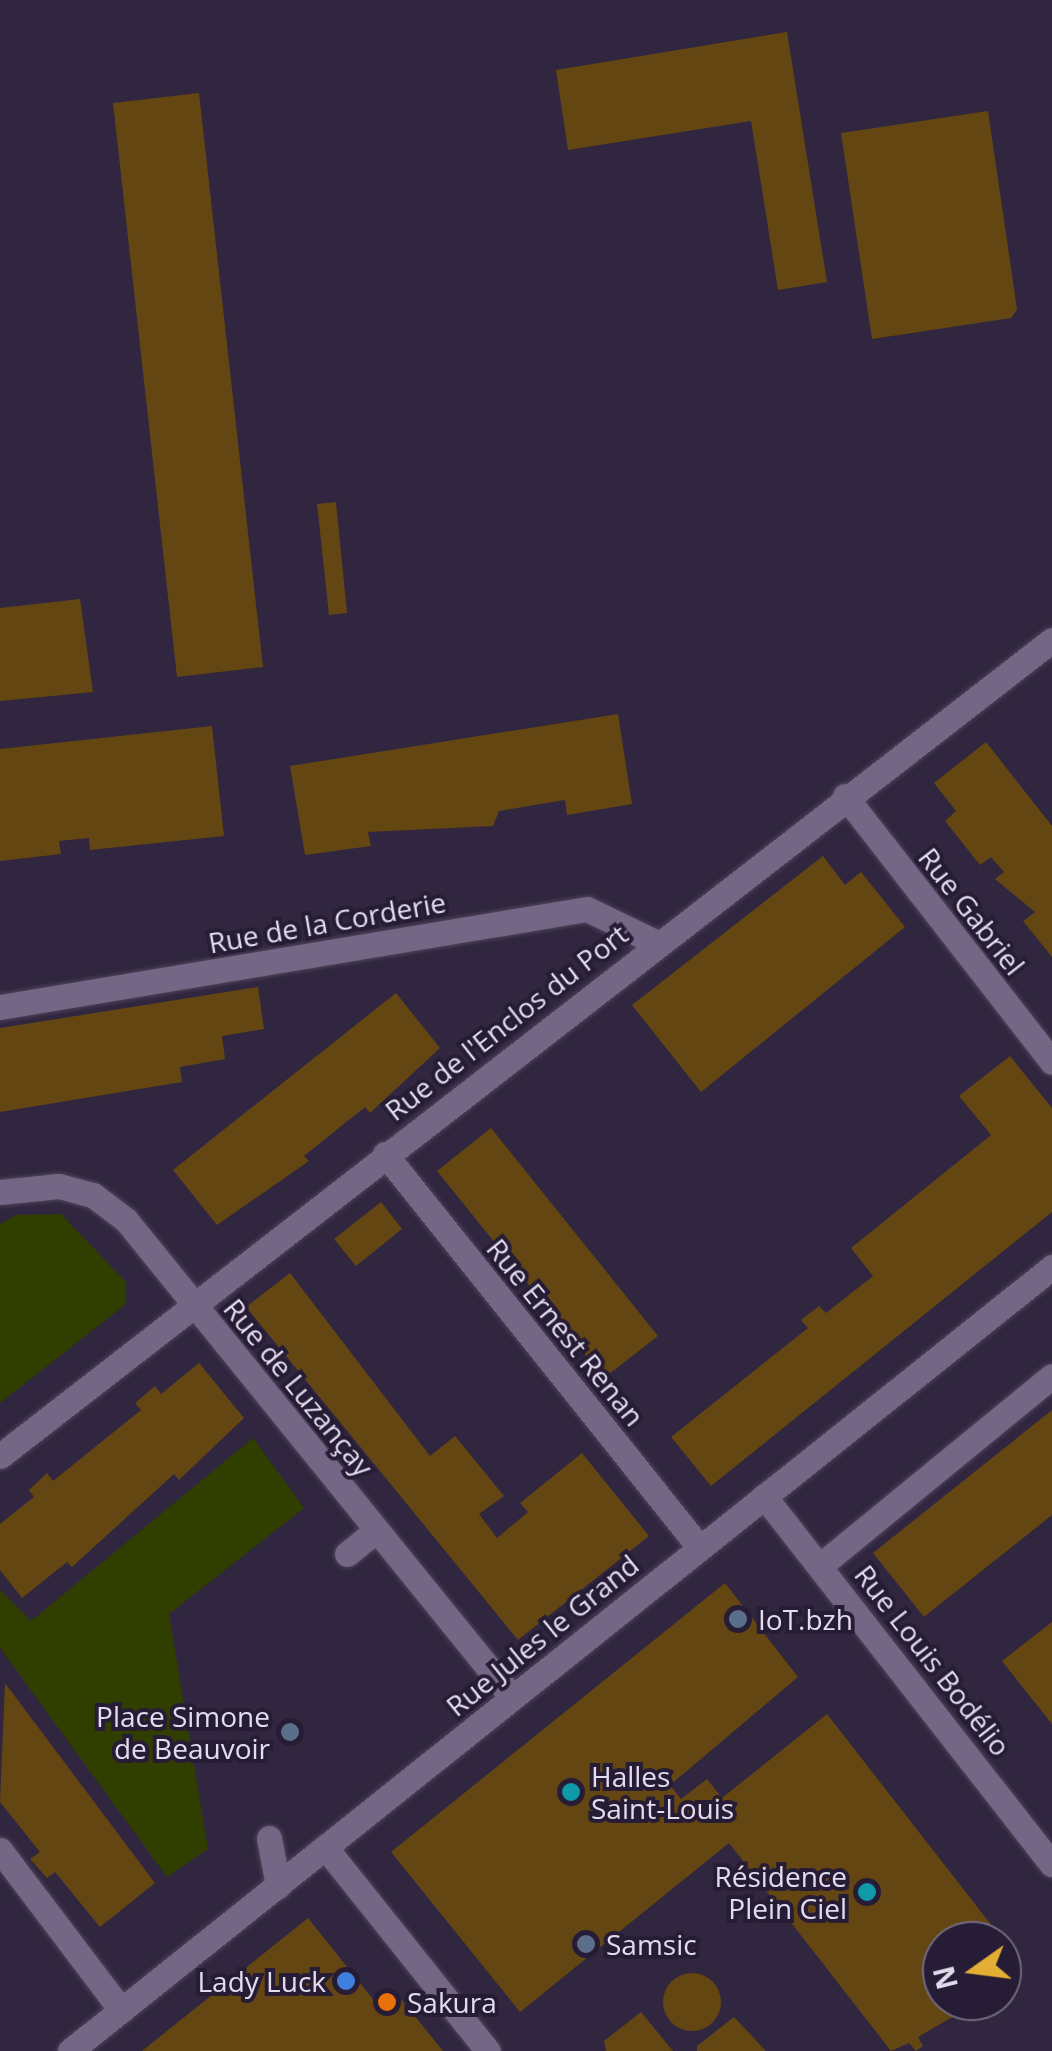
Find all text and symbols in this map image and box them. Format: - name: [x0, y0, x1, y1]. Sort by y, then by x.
- street label: Rue Gabriel: [912, 841, 1032, 981]
- street label: Rue de la Corderie: [206, 885, 448, 959]
- street label: Rue de l'Enclos du Port: [378, 917, 634, 1127]
- street label: Rue Ernest Renan: [480, 1232, 652, 1432]
- street label: Rue de Luzançay: [217, 1292, 381, 1482]
- street label: Rue Jules le Grand: [439, 1547, 645, 1723]
- street label: Rue Louis Bodélio: [848, 1558, 1018, 1762]
- place label: IoT.bzh: [758, 1602, 853, 1636]
- marker: IoT.bzh: [727, 1608, 749, 1630]
- place label: Place Simone de Beauvoir: [96, 1699, 270, 1765]
- marker: Place Simone de Beauvoir: [279, 1721, 301, 1743]
- place label: Halles Saint-Louis: [591, 1759, 734, 1825]
- marker: Halles Saint-Louis: [560, 1781, 582, 1803]
- place label: Résidence Plein Ciel: [714, 1859, 847, 1925]
- marker: Résidence Plein Ciel: [856, 1881, 878, 1903]
- north arrow: [922, 1921, 1022, 2021]
- place label: Samsic: [606, 1927, 697, 1961]
- marker: Samsic: [575, 1933, 597, 1955]
- text: N: [924, 1962, 966, 1993]
- place label: Lady Luck: [197, 1964, 326, 1998]
- marker: Lady Luck: [335, 1970, 357, 1992]
- place label: Sakura: [407, 1985, 497, 2019]
- marker: Sakura: [376, 1991, 398, 2013]

